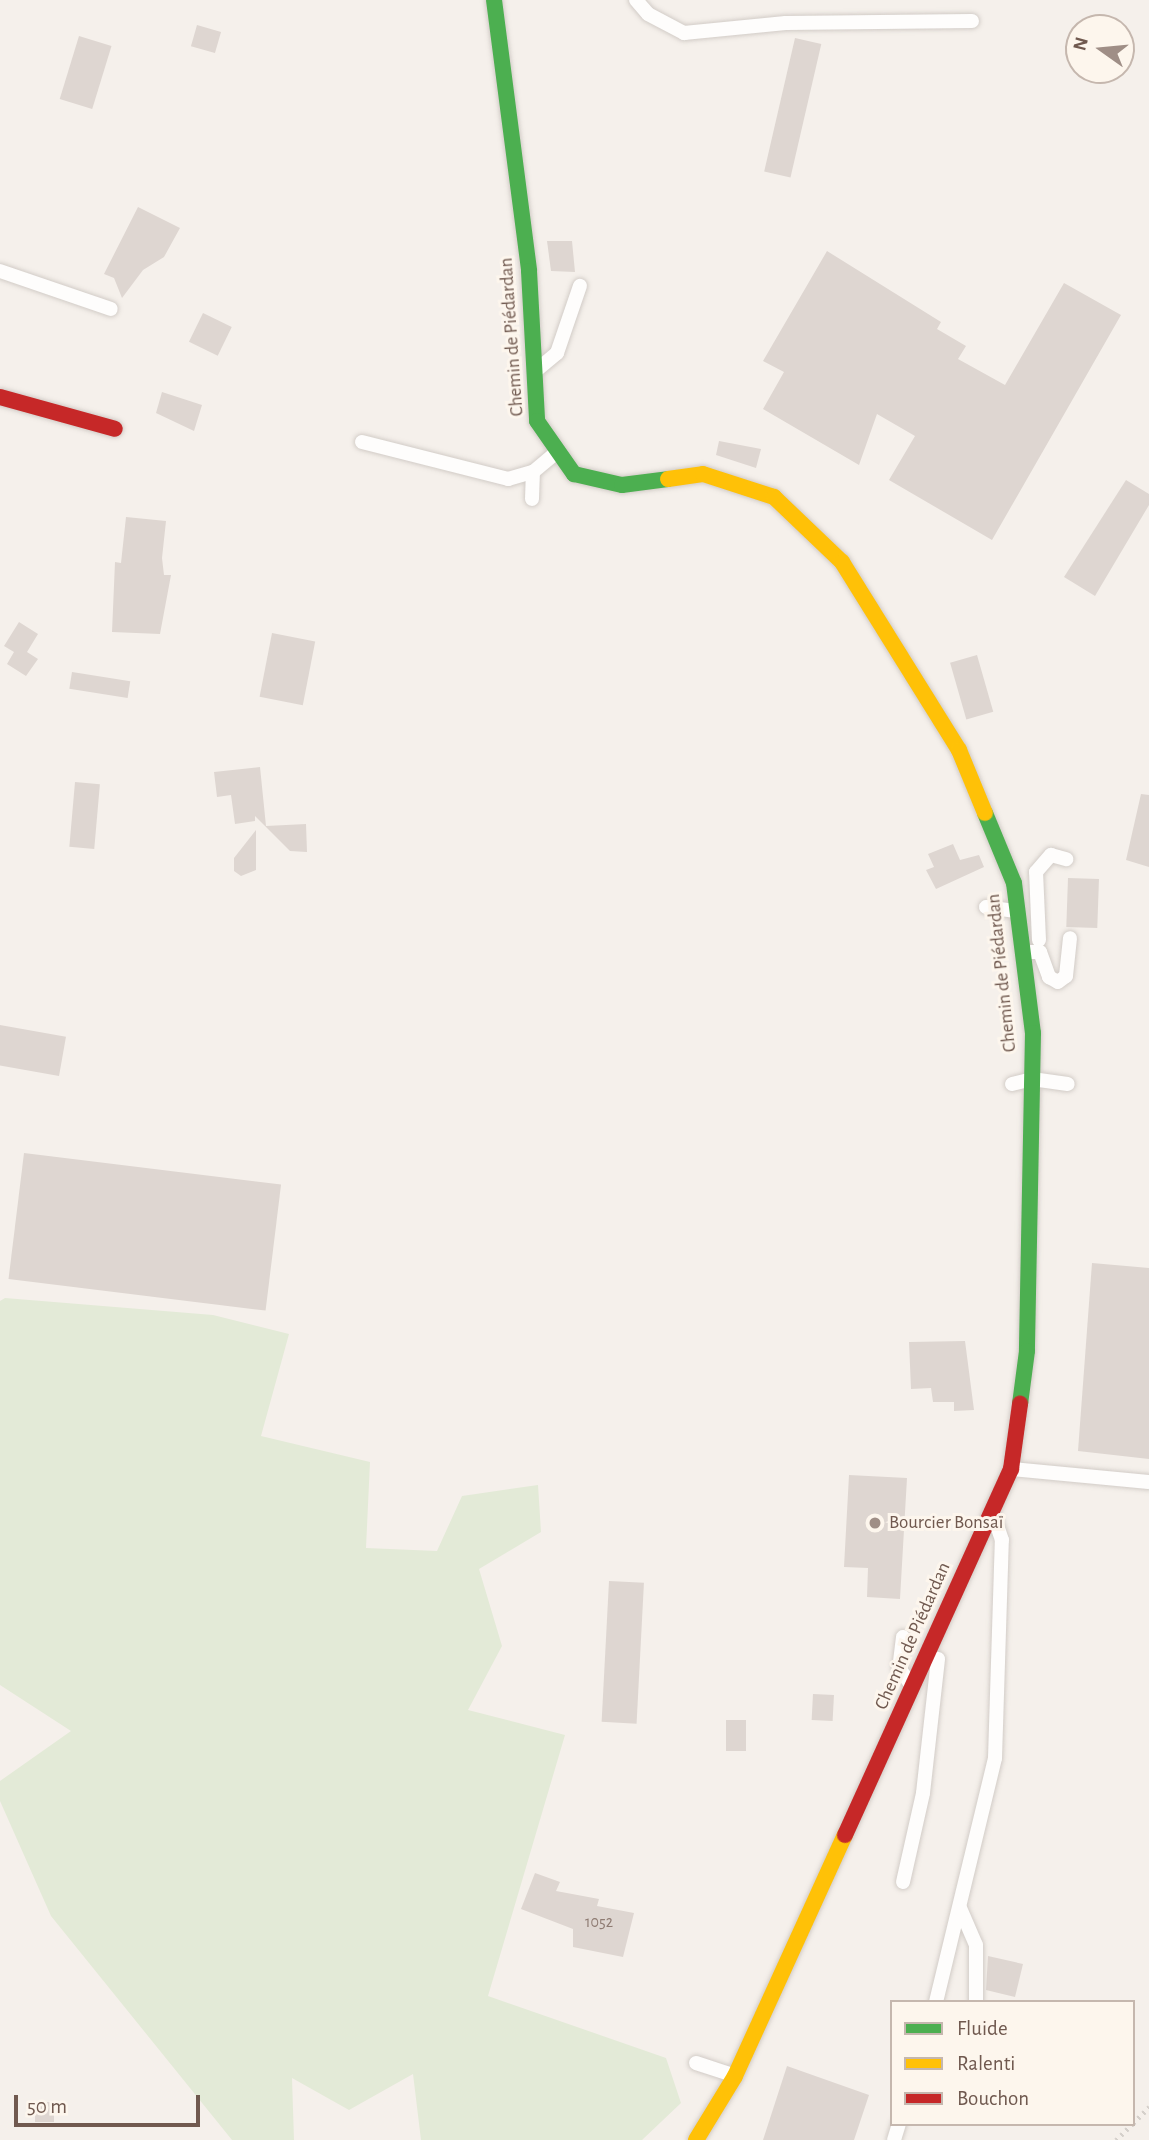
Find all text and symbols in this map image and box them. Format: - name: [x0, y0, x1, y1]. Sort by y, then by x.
- north arrow: [1065, 14, 1135, 84]
- text: N: [1070, 35, 1092, 53]
- street label: Chemin de Piédardan: [495, 257, 529, 417]
- street label: Chemin de Piédardan: [982, 893, 1022, 1053]
- place label: Bourcier Bonsaï: [889, 1512, 1003, 1534]
- marker: Bourcier Bonsaï: [867, 1515, 883, 1531]
- street label: Chemin de Piédardan: [870, 1559, 956, 1713]
- house number: 1052: [585, 1912, 613, 1932]
- legend: [890, 2000, 1135, 2126]
- text: Fluide: [957, 2018, 1008, 2039]
- text: Ralenti: [957, 2053, 1015, 2074]
- scale bar: [18, 2080, 203, 2124]
- text: Bouchon: [957, 2088, 1029, 2109]
- text: 50 m: [27, 2096, 67, 2117]

